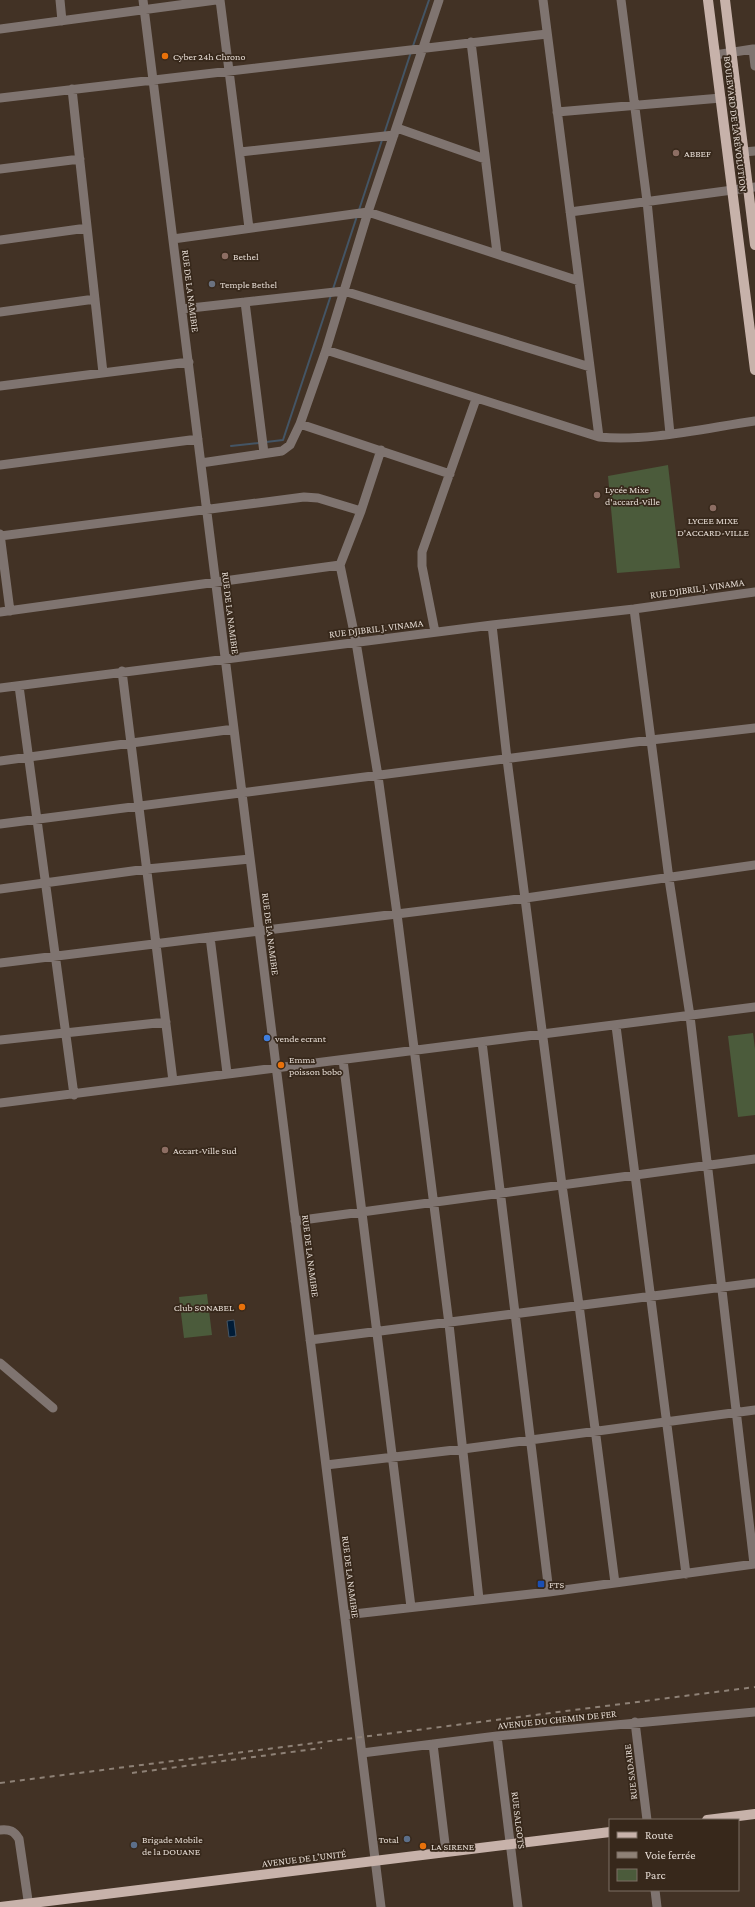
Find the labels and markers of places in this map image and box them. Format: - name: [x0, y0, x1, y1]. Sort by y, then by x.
- marker: Cyber 24h Chrono: [160, 51, 170, 61]
- place label: Cyber 24h Chrono: [173, 51, 245, 62]
- marker: ABBEF: [671, 148, 681, 158]
- place label: ABBEF: [684, 148, 711, 159]
- marker: Bethel: [220, 251, 230, 261]
- place label: Bethel: [233, 251, 259, 262]
- marker: Temple Bethel: [207, 279, 217, 289]
- place label: Temple Bethel: [220, 279, 278, 290]
- place label: Lycée Mixe d'accard-Ville: [605, 484, 661, 507]
- marker: Lycée Mixe d'accard-Ville: [592, 490, 602, 500]
- marker: LYCEE MIXE D'ACCARD-VILLE: [708, 503, 718, 513]
- place label: LYCEE MIXE D'ACCARD-VILLE: [677, 515, 749, 538]
- marker: vende ecrant: [262, 1033, 272, 1043]
- place label: vende ecrant: [274, 1033, 327, 1044]
- place label: Emma poisson bobo: [289, 1054, 342, 1077]
- marker: Emma poisson bobo: [276, 1060, 286, 1070]
- marker: Accart-Ville Sud: [160, 1145, 170, 1155]
- place label: Accart-Ville Sud: [173, 1145, 237, 1156]
- place label: Club SONABEL: [174, 1302, 234, 1313]
- marker: Club SONABEL: [237, 1302, 247, 1312]
- marker: FTS: [536, 1579, 546, 1589]
- place label: FTS: [549, 1579, 564, 1590]
- place label: Brigade Mobile de la DOUANE: [142, 1834, 203, 1857]
- place label: Total: [378, 1834, 399, 1845]
- marker: Total: [402, 1834, 412, 1844]
- marker: Brigade Mobile de la DOUANE: [129, 1840, 139, 1850]
- marker: LA SIRENE: [418, 1841, 428, 1851]
- place label: LA SIRENE: [431, 1841, 475, 1852]

